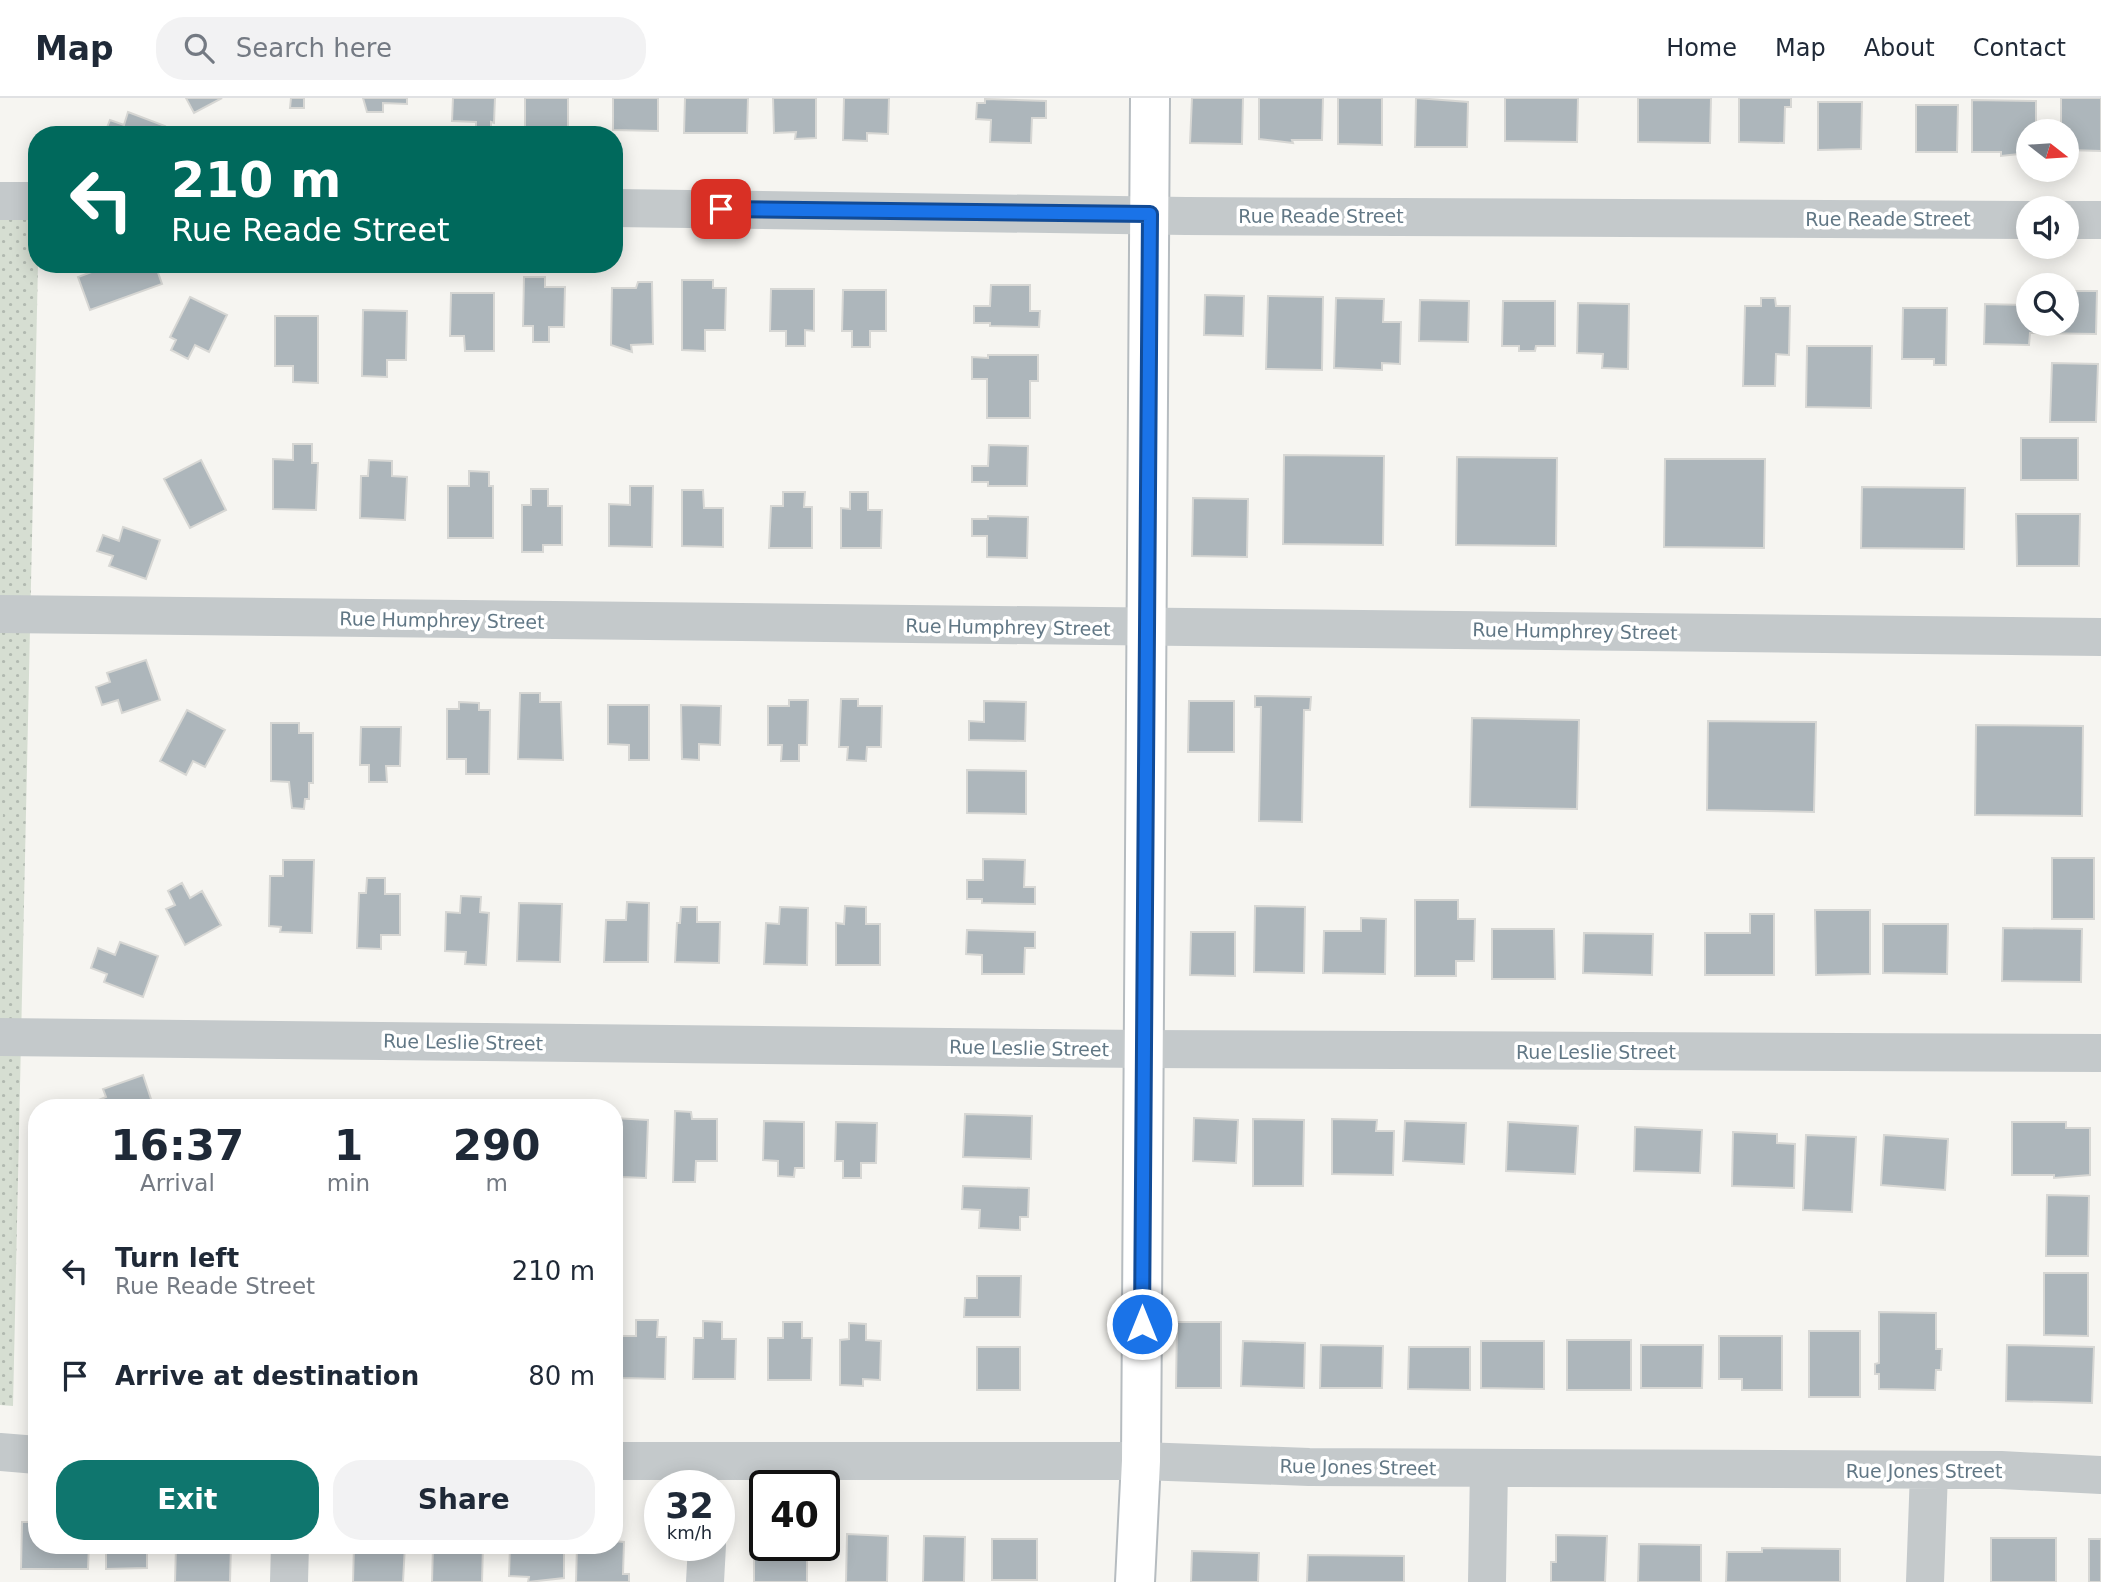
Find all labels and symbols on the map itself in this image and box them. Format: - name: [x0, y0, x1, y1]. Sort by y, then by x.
- north arrow: [2016, 119, 2079, 182]
- pin: [691, 179, 751, 239]
- street label: Rue Reade Street: [1238, 205, 1404, 227]
- street label: Rue Reade Street: [1805, 208, 1971, 230]
- street label: Rue Humphrey Street: [339, 607, 545, 633]
- street label: Rue Humphrey Street: [905, 614, 1111, 640]
- street label: Rue Humphrey Street: [1472, 618, 1678, 644]
- street label: Rue Leslie Street: [383, 1030, 543, 1054]
- street label: Rue Leslie Street: [949, 1036, 1109, 1060]
- street label: Rue Leslie Street: [1516, 1041, 1676, 1063]
- position arrow: [1105, 1287, 1179, 1361]
- street label: Rue Jones Street: [1279, 1455, 1437, 1479]
- street label: Rue Jones Street: [1846, 1460, 2002, 1482]
- speed limit sign: 40: [749, 1470, 840, 1561]

